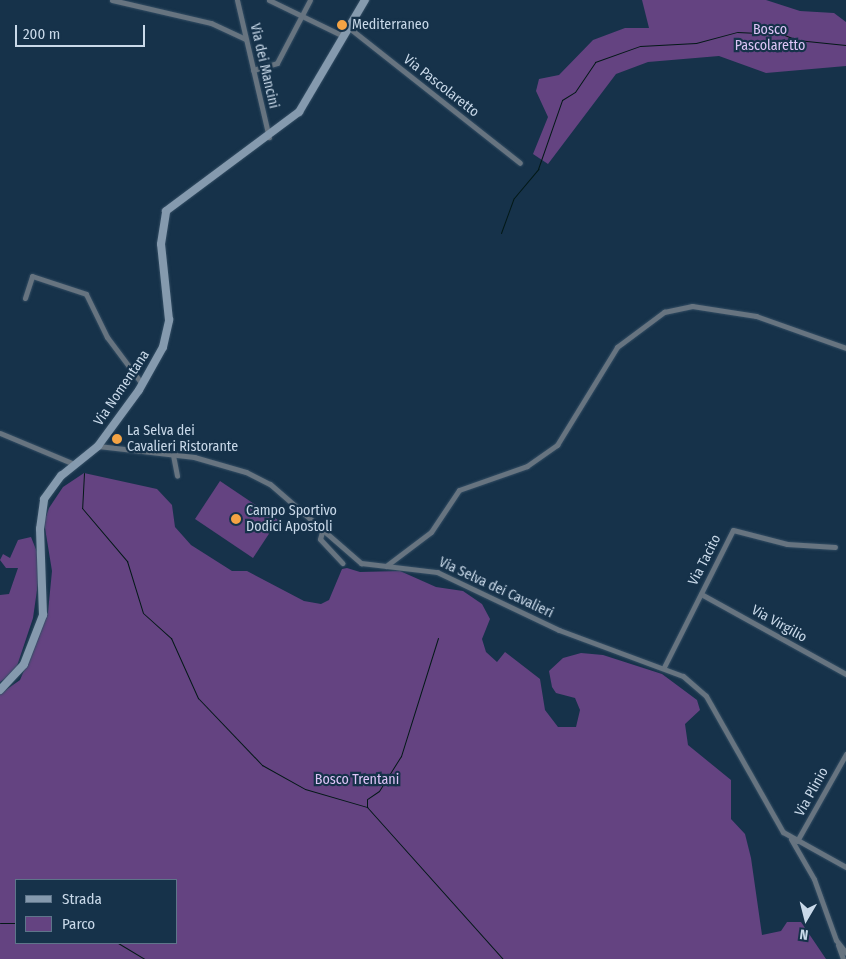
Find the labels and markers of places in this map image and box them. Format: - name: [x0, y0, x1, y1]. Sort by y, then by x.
- place label: Mediterraneo: [352, 17, 429, 33]
- marker: Mediterraneo: [336, 19, 348, 31]
- place label: La Selva dei Cavalieri Ristorante: [127, 423, 238, 456]
- marker: La Selva dei Cavalieri Ristorante: [111, 433, 123, 445]
- place label: Campo Sportivo Dodici Apostoli: [246, 503, 337, 536]
- marker: Campo Sportivo Dodici Apostoli: [230, 513, 242, 525]

